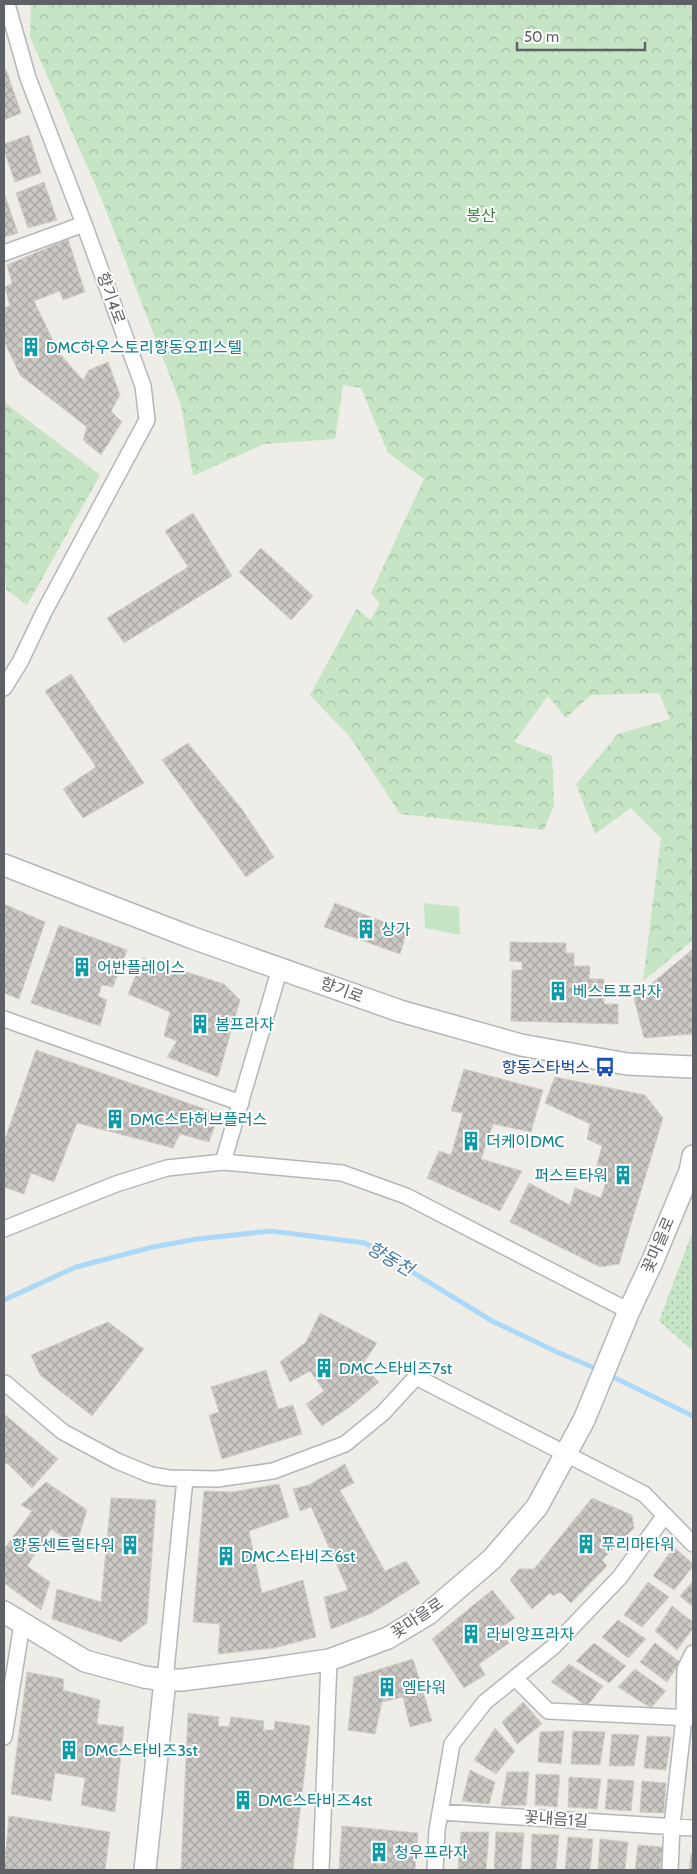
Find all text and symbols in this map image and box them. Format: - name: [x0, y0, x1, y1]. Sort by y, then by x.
- scale bar: [517, 20, 644, 52]
- text: 50 m: [524, 28, 559, 46]
- park label: 봉산: [466, 206, 496, 225]
- street label: 향기4로: [93, 270, 129, 327]
- building icon: DMC하우스토리향동오피스텔: [20, 336, 42, 358]
- place label: DMC하우스토리향동오피스텔: [46, 338, 242, 357]
- building icon: 상가: [355, 918, 377, 940]
- place label: 상가: [381, 920, 411, 939]
- building icon: 어반플레이스: [71, 956, 93, 978]
- place label: 어반플레이스: [97, 958, 185, 977]
- street label: 향기로: [318, 974, 366, 1007]
- building icon: 베스트프라자: [547, 980, 569, 1002]
- place label: 베스트프라자: [573, 982, 662, 1001]
- building icon: 봄프라자: [189, 1013, 211, 1035]
- place label: 봄프라자: [215, 1015, 274, 1034]
- bus stop icon: 향동스타벅스: [594, 1056, 616, 1078]
- place label: 향동스타벅스: [502, 1058, 590, 1077]
- building icon: DMC스타허브플러스: [104, 1108, 126, 1130]
- place label: DMC스타허브플러스: [130, 1110, 267, 1129]
- building icon: 더케이DMC: [460, 1130, 482, 1152]
- place label: 더케이DMC: [486, 1132, 565, 1151]
- building icon: 퍼스트타워: [612, 1164, 634, 1186]
- place label: 퍼스트타워: [534, 1166, 608, 1185]
- street label: 꽃마을로: [638, 1214, 678, 1276]
- water label: 향동천: [363, 1237, 419, 1282]
- building icon: DMC스타비즈7st: [313, 1357, 335, 1379]
- place label: DMC스타비즈7st: [339, 1359, 453, 1378]
- building icon: 푸리마타워: [575, 1533, 597, 1555]
- building icon: 향동센트럴타워: [119, 1534, 141, 1556]
- place label: 푸리마타워: [601, 1535, 675, 1554]
- place label: 향동센트럴타워: [12, 1536, 115, 1555]
- building icon: DMC스타비즈6st: [215, 1545, 237, 1567]
- place label: DMC스타비즈6st: [241, 1547, 356, 1566]
- street label: 꽃마을로: [387, 1594, 447, 1642]
- building icon: 라비앙프라자: [460, 1623, 482, 1645]
- place label: 라비앙프라자: [486, 1625, 575, 1644]
- building icon: 엠타워: [376, 1676, 398, 1698]
- place label: 엠타워: [402, 1678, 446, 1697]
- building icon: DMC스타비즈3st: [58, 1739, 80, 1761]
- place label: DMC스타비즈3st: [84, 1741, 198, 1760]
- building icon: DMC스타비즈4st: [232, 1789, 254, 1811]
- place label: DMC스타비즈4st: [258, 1791, 373, 1810]
- street label: 꽃내음1길: [523, 1807, 589, 1831]
- building icon: 청우프라자: [368, 1841, 390, 1863]
- place label: 청우프라자: [394, 1843, 468, 1862]

